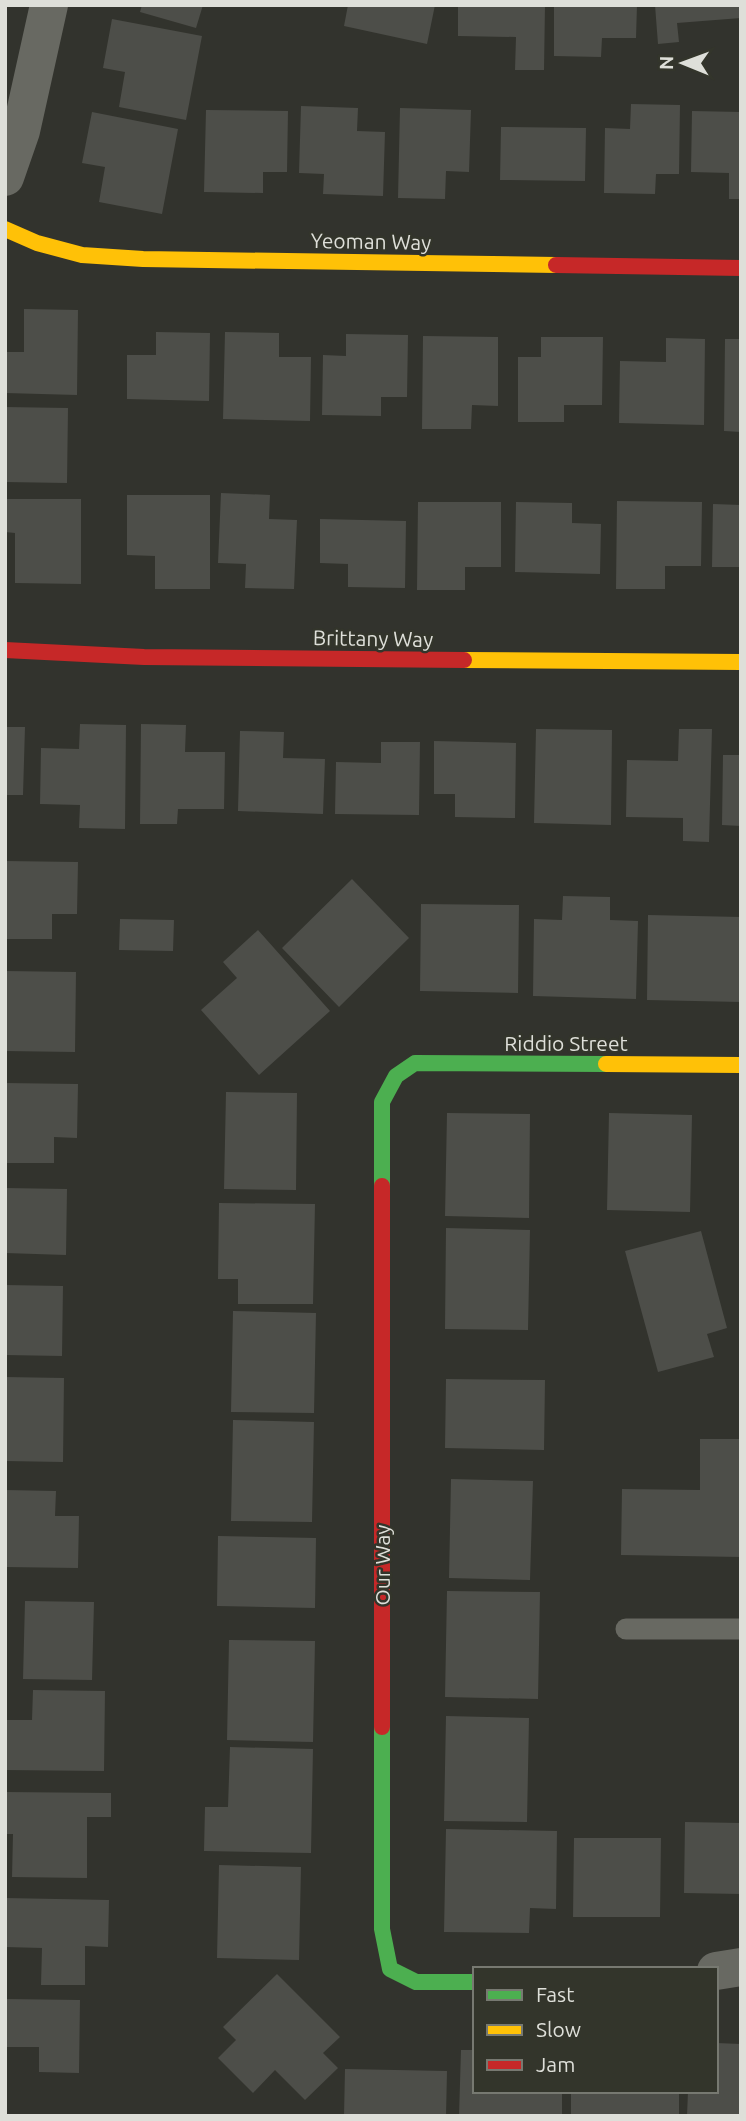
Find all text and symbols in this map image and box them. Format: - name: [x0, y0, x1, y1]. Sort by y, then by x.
- north arrow: [648, 28, 718, 98]
- text: N: [655, 55, 677, 70]
- street label: Yeoman Way: [310, 228, 432, 254]
- street label: Brittany Way: [313, 625, 433, 651]
- street label: Riddio Street: [504, 1031, 628, 1055]
- street label: Our Way: [370, 1525, 394, 1605]
- legend: [473, 1967, 718, 2093]
- text: Fast: [536, 1982, 574, 2006]
- text: Slow: [536, 2017, 581, 2041]
- text: Jam: [536, 2052, 575, 2076]

